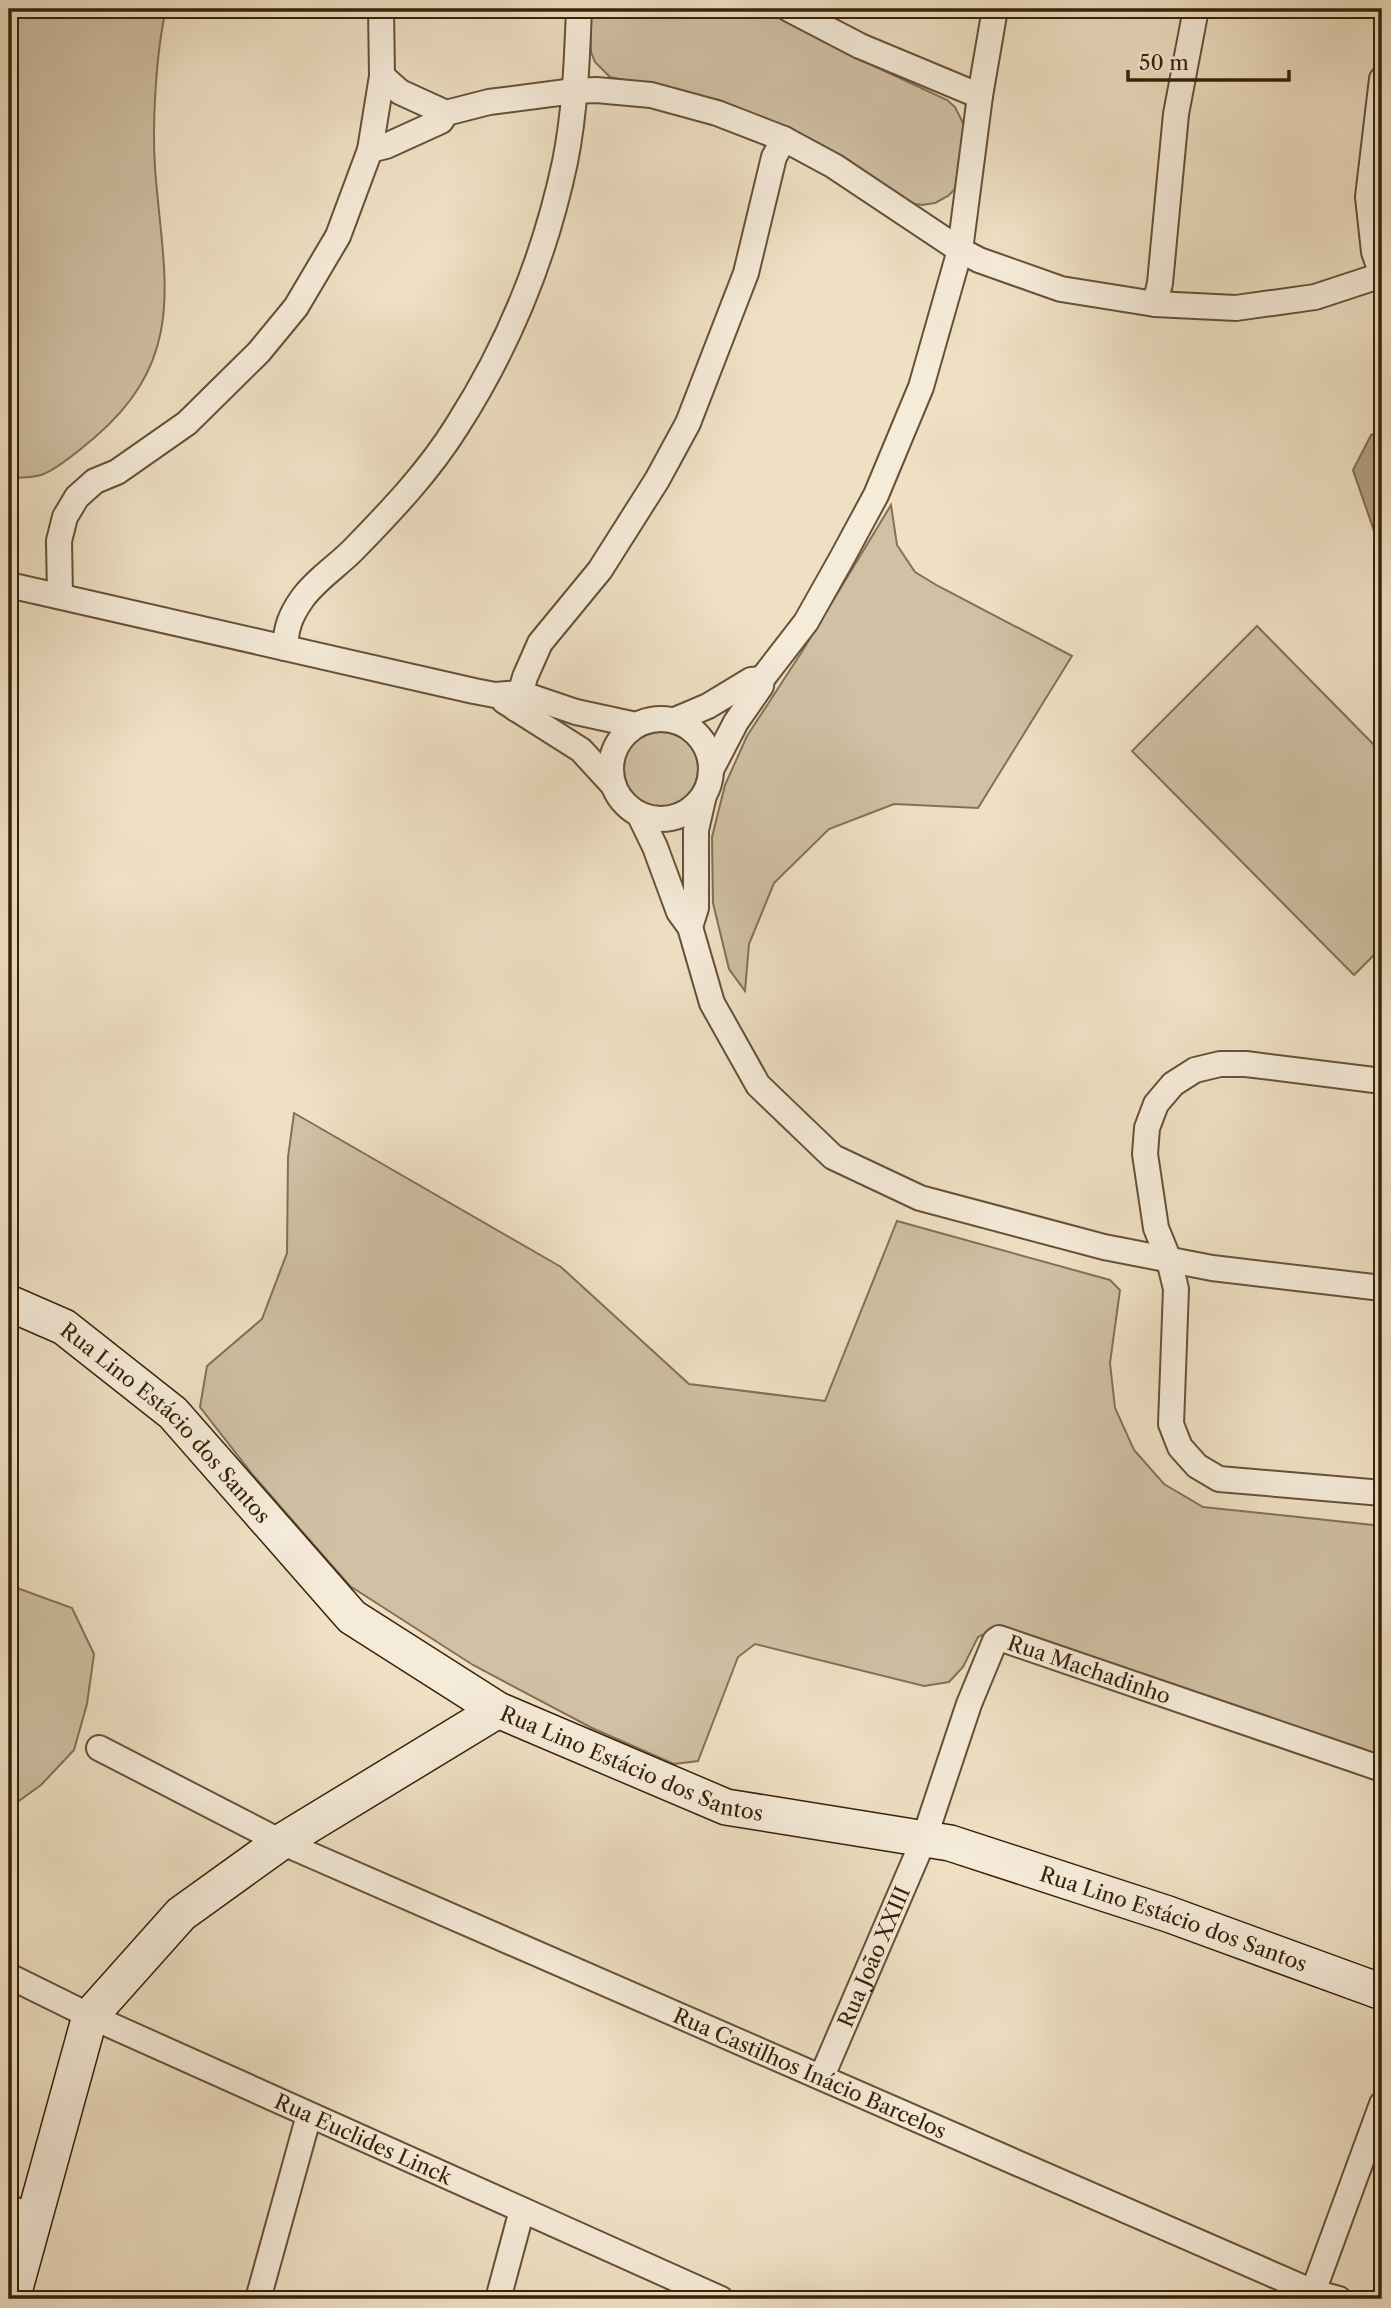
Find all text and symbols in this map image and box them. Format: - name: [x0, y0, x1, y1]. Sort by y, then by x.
- scale bar: [1128, 38, 1290, 82]
- text: 50 m: [1139, 50, 1189, 75]
- street label: Rua Lino Estácio dos Santos: [56, 1317, 276, 1528]
- street label: Rua Machadinho: [1005, 1629, 1174, 1708]
- street label: Rua Lino Estácio dos Santos: [497, 1700, 765, 1825]
- street label: Rua Lino Estácio dos Santos: [1037, 1861, 1311, 1976]
- street label: Rua João XXIII: [832, 1882, 915, 2031]
- street label: Rua Castilhos Inácio Barcelos: [670, 2002, 950, 2143]
- street label: Rua Euclides Linck: [271, 2088, 457, 2190]

